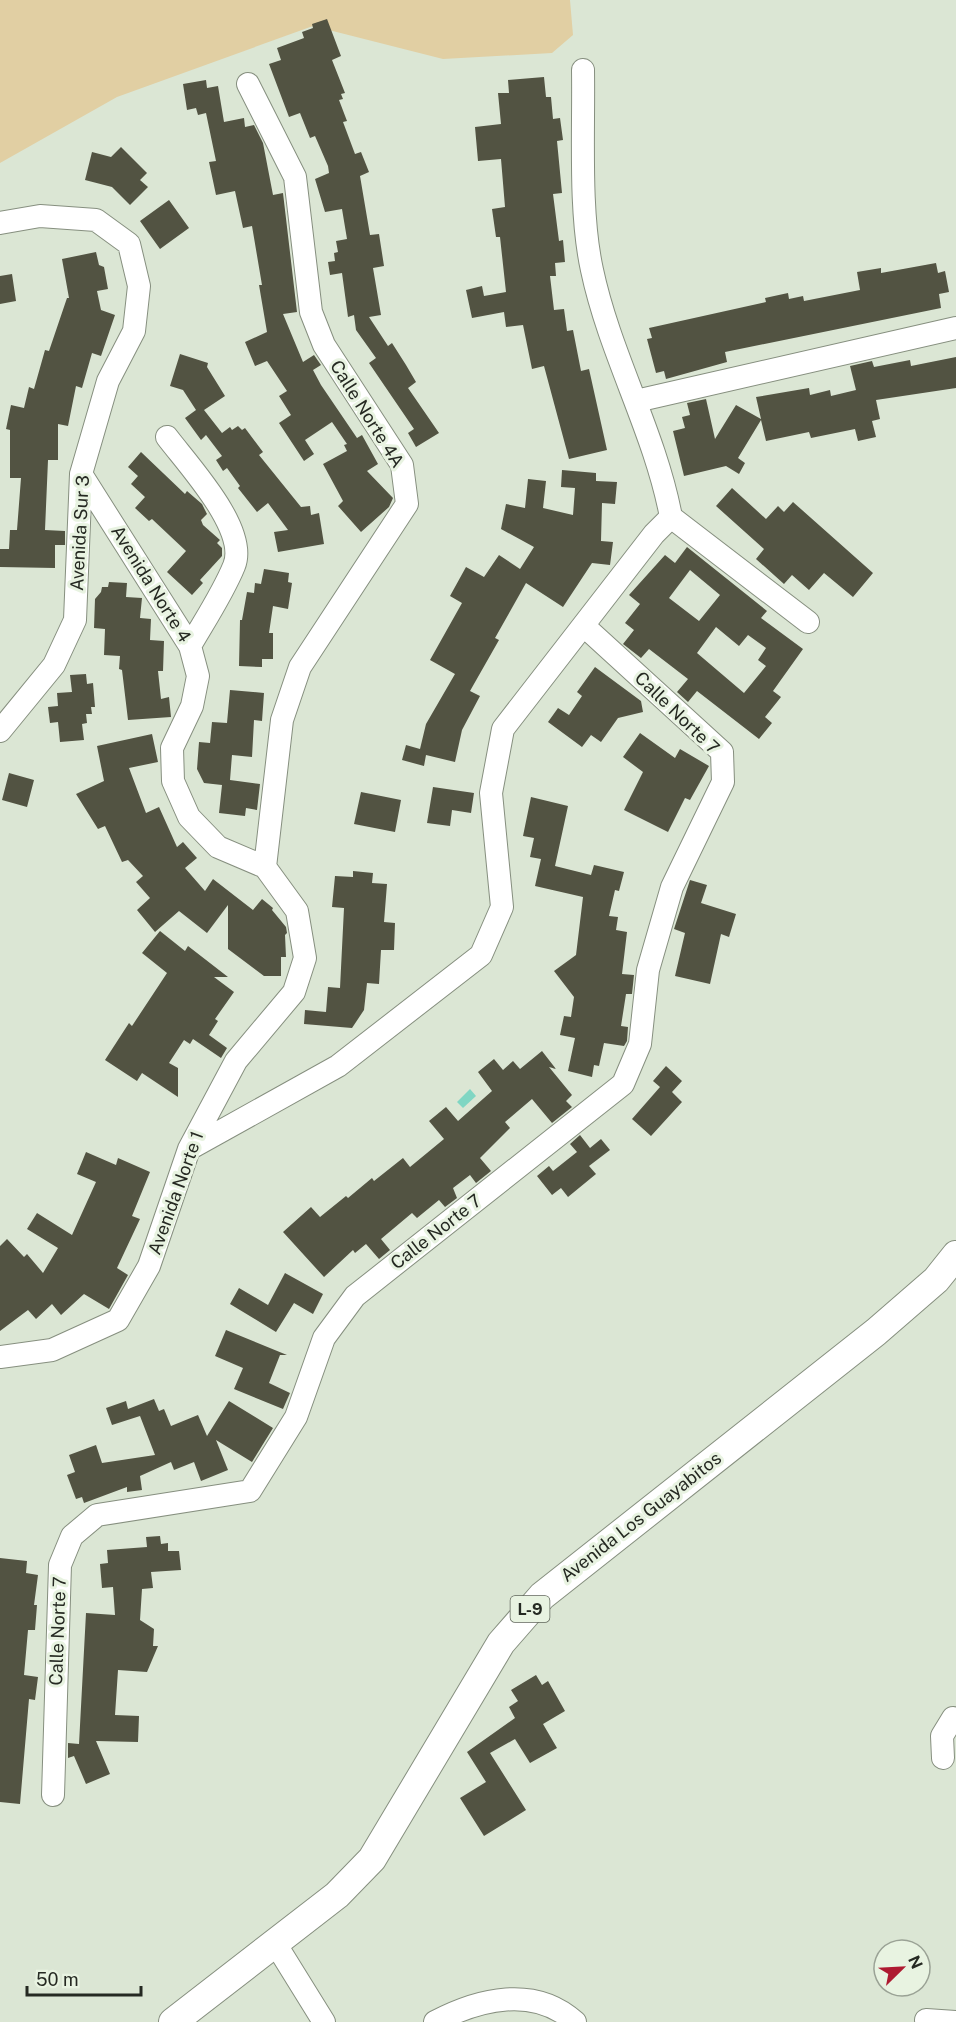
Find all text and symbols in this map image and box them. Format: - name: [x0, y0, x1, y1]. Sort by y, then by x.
- street label: Calle Norte 4A: [326, 356, 409, 471]
- street label: Avenida Sur 3: [66, 474, 93, 591]
- street label: Avenida Norte 4: [107, 522, 196, 646]
- street label: Calle Norte 7: [631, 667, 724, 758]
- street label: Avenida Norte 1: [143, 1128, 208, 1257]
- street label: Calle Norte 7: [386, 1190, 485, 1274]
- street label: Avenida Los Guayabitos: [556, 1447, 725, 1586]
- street label: Calle Norte 7: [45, 1576, 70, 1686]
- road number: L-9: [510, 1596, 550, 1622]
- north arrow: [872, 1938, 932, 1998]
- text: N: [904, 1953, 926, 1972]
- scale bar: [27, 1959, 141, 1997]
- text: 50 m: [36, 1969, 79, 1990]

